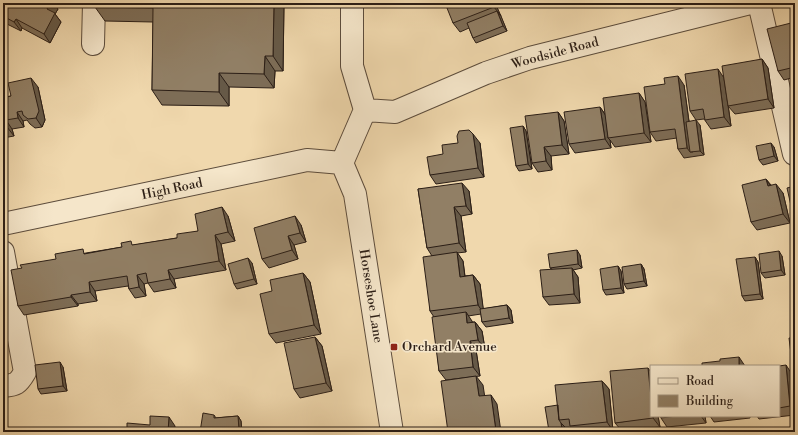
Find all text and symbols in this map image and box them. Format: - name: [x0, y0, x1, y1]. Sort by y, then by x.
- street label: Woodside Road: [509, 34, 601, 73]
- street label: High Road: [140, 175, 205, 203]
- street label: Horseshoe Lane: [356, 248, 386, 345]
- place label: Orchard Avenue: [402, 339, 497, 355]
- marker: Orchard Avenue: [389, 342, 399, 352]
- legend: [650, 365, 780, 417]
- text: Road: [686, 374, 714, 389]
- text: Building: [685, 394, 734, 409]

